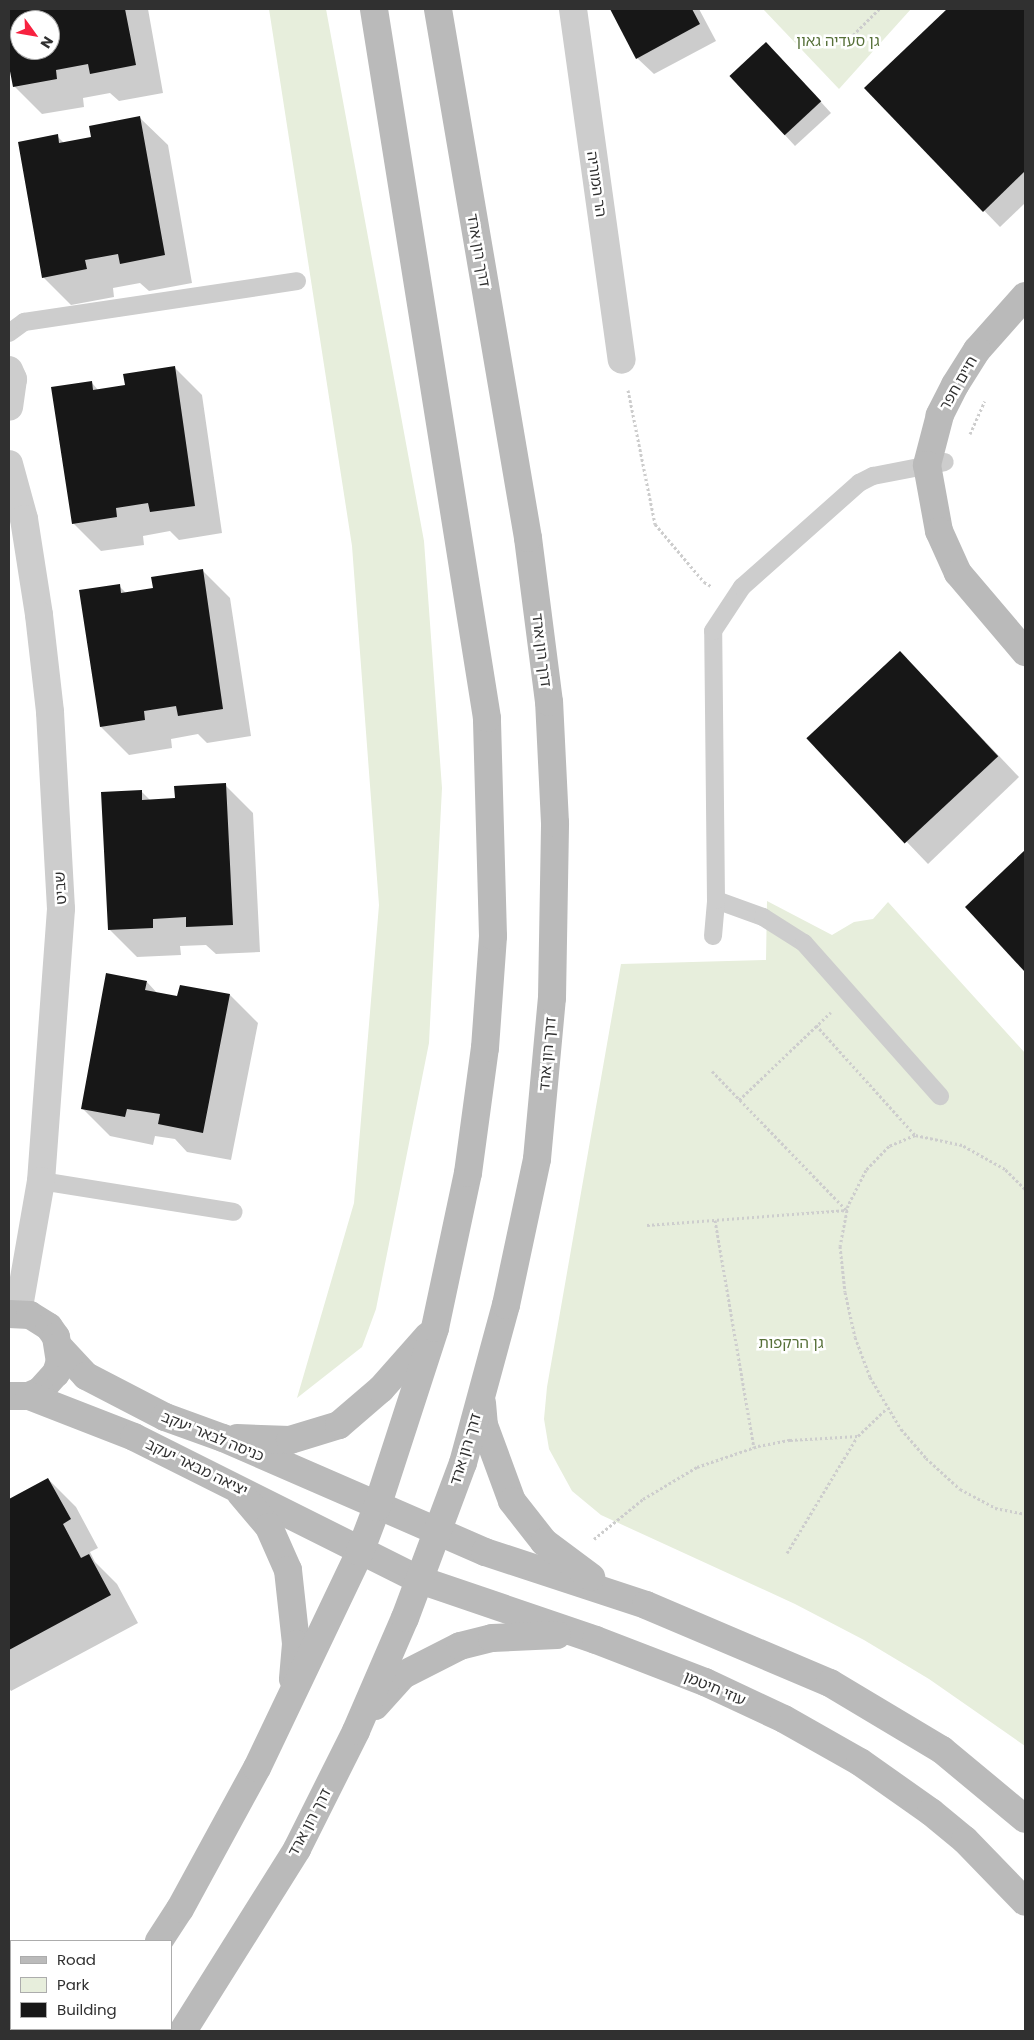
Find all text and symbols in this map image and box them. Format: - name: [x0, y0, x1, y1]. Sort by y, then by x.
- north arrow: [10, 10, 60, 60]
- park label: גן סעדיה גאון: [796, 32, 880, 50]
- text: N: [36, 33, 58, 52]
- street label: הר המוריה: [583, 150, 611, 218]
- street label: דרך רון ארד: [464, 212, 494, 288]
- street label: חיים חפר: [935, 353, 981, 413]
- street label: דרך רון ארד: [529, 612, 555, 688]
- street label: שביט: [50, 871, 70, 905]
- street label: דרך רון ארד: [535, 1016, 559, 1092]
- park label: גן הרקפות: [758, 1334, 824, 1352]
- street label: כניסה לבאר יעקב: [159, 1407, 267, 1465]
- street label: דרך רון ארד: [446, 1411, 484, 1487]
- street label: יציאה מבאר יעקב: [143, 1435, 251, 1499]
- street label: עוזי חיטמן: [681, 1667, 749, 1709]
- street label: דרך רון ארד: [284, 1785, 334, 1859]
- legend: [10, 1940, 172, 2030]
- text: Road: [57, 1949, 96, 1970]
- text: Park: [57, 1974, 89, 1995]
- text: Building: [57, 1999, 117, 2020]

